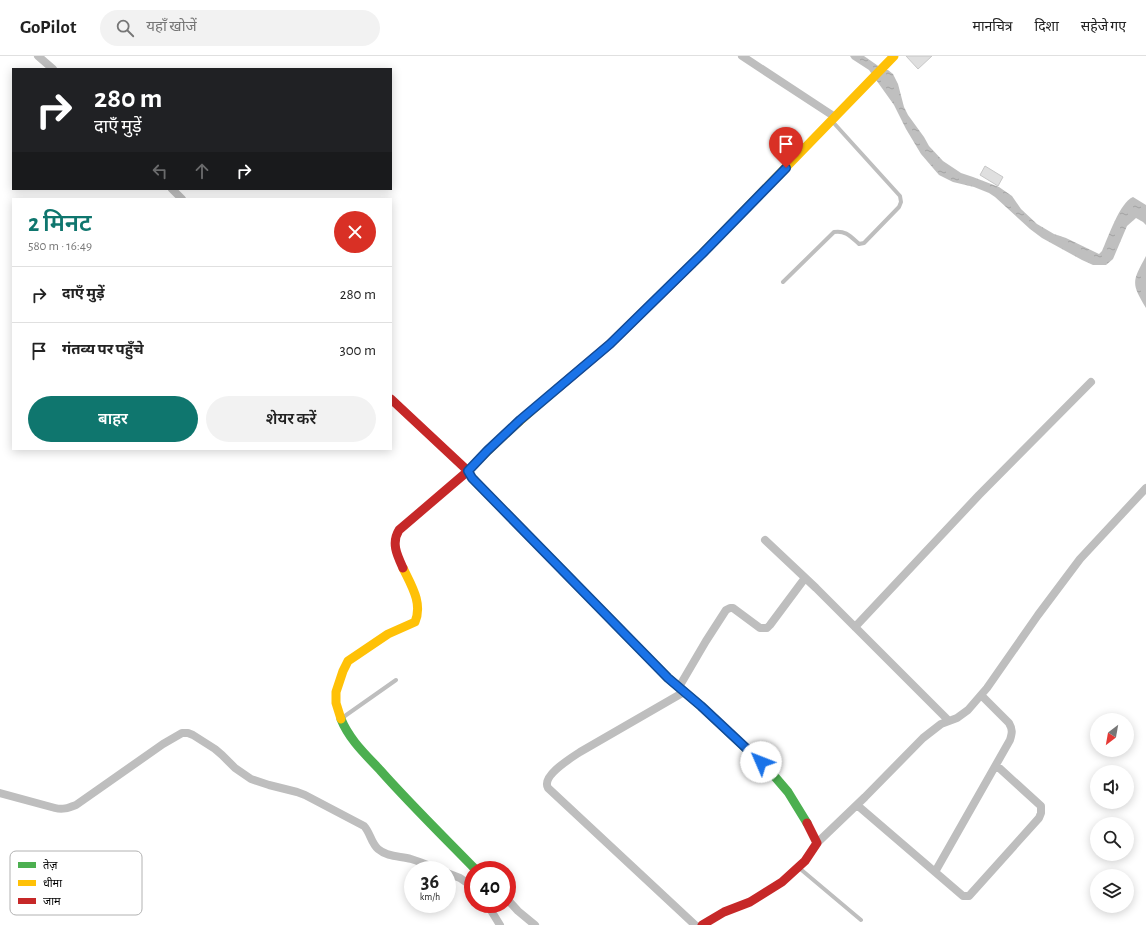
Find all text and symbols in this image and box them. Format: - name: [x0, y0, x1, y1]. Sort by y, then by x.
- search box: [100, 10, 380, 46]
- icon: search: [114, 17, 136, 39]
- text: GoPilot: [20, 18, 76, 37]
- text: यहाँ खोजें: [146, 19, 197, 34]
- text: मानचित्र: [973, 20, 1013, 34]
- text: दिशा: [1035, 20, 1059, 34]
- text: सहेजे गए: [1081, 20, 1126, 34]
- icon: right: [28, 84, 80, 136]
- text: 280 m: [94, 85, 162, 113]
- text: दाएँ मुड़ें: [94, 118, 142, 136]
- pin: [769, 127, 803, 168]
- icon: arrive: [775, 133, 797, 155]
- icon: left: [149, 160, 171, 182]
- icon: ahead: [191, 160, 213, 182]
- icon: right: [233, 160, 255, 182]
- button: close: [334, 211, 376, 253]
- text: 2 मिनट: [28, 212, 92, 236]
- text: 580 m · 16:49: [28, 240, 92, 253]
- icon: right: [28, 284, 50, 306]
- text: दाएँ मुड़ें: [62, 286, 105, 301]
- text: 280 m: [340, 287, 376, 302]
- icon: arrive: [28, 340, 50, 362]
- text: गंतव्य पर पहुँचे: [62, 342, 144, 357]
- text: 300 m: [340, 343, 376, 358]
- button: बाहर: [28, 396, 198, 442]
- button: शेयर करें: [206, 396, 376, 442]
- north arrow: [1090, 713, 1134, 757]
- map controls: [1090, 713, 1134, 913]
- position arrow: [740, 741, 782, 783]
- button: sound: [1090, 765, 1134, 809]
- button: search: [1090, 817, 1134, 861]
- legend: [10, 851, 142, 915]
- text: तेज़: [43, 859, 58, 871]
- speed limit sign: 40: [464, 861, 516, 913]
- button: layers: [1090, 869, 1134, 913]
- text: 36: [421, 872, 439, 892]
- text: धीमा: [43, 877, 62, 889]
- text: km/h: [420, 892, 440, 902]
- text: जाम: [43, 896, 61, 907]

